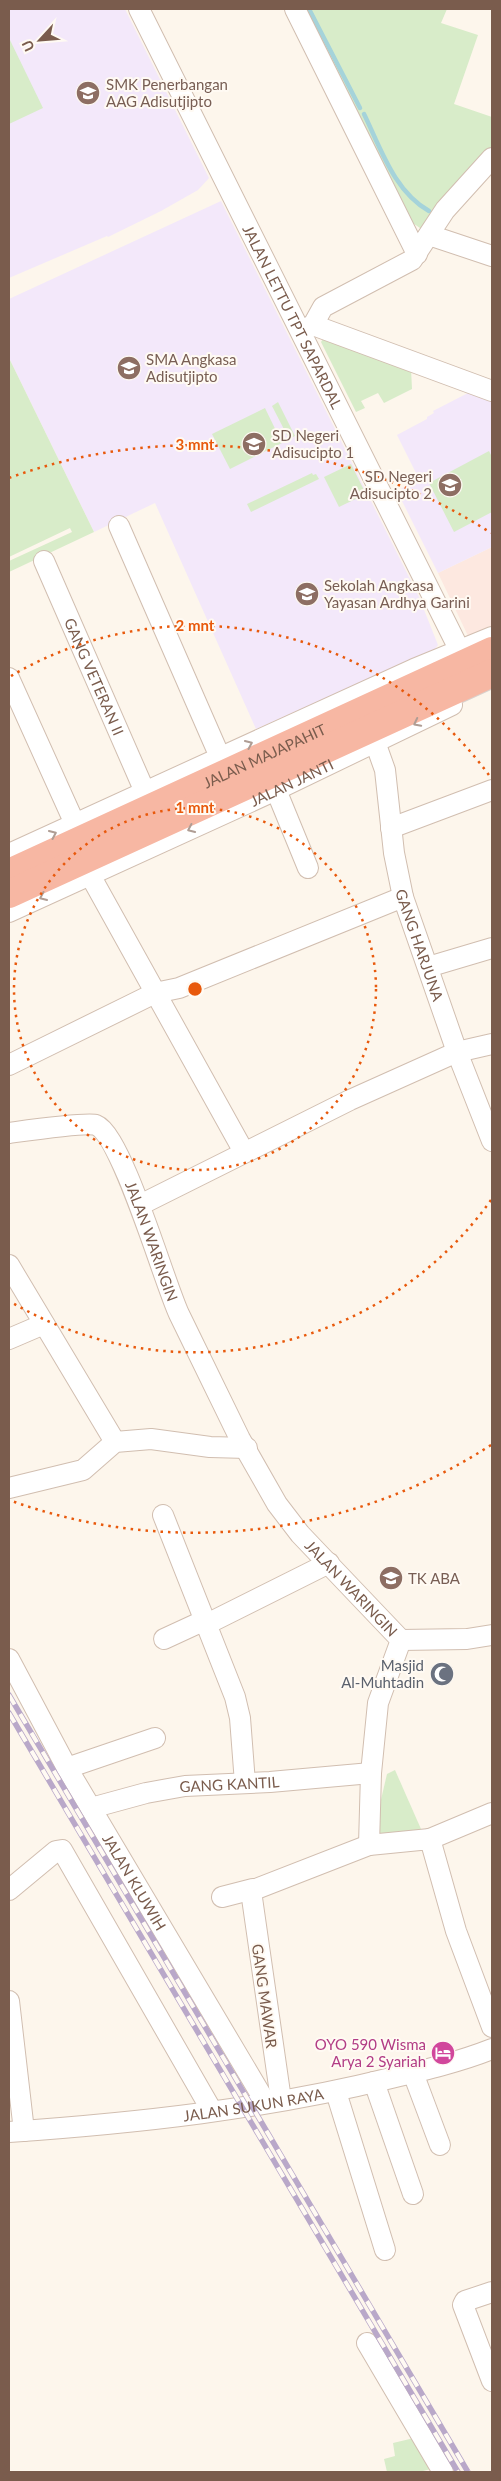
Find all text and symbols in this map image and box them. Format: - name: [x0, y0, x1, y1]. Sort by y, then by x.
- north arrow: [15, 15, 65, 65]
- text: U: [18, 38, 38, 54]
- place label: SMK Penerbangan AAG Adisutjipto: [106, 75, 228, 110]
- school or university icon: SMK Penerbangan AAG Adisutjipto: [75, 80, 101, 106]
- street label: JALAN LETTU TPT SAPARDAL: [239, 222, 346, 412]
- place label: SMA Angkasa Adisutjipto: [146, 350, 236, 385]
- school or university icon: SMA Angkasa Adisutjipto: [116, 355, 142, 381]
- place label: SD Negeri Adisucipto 1: [272, 426, 354, 461]
- school or university icon: SD Negeri Adisucipto 1: [241, 431, 267, 457]
- text: 3 mnt: [176, 435, 215, 453]
- place label: SD Negeri Adisucipto 2: [350, 467, 432, 502]
- school or university icon: SD Negeri Adisucipto 2: [437, 472, 463, 498]
- place label: Sekolah Angkasa Yayasan Ardhya Garini: [324, 576, 470, 611]
- school or university icon: Sekolah Angkasa Yayasan Ardhya Garini: [294, 581, 320, 607]
- street label: GANG VETERAN II: [61, 615, 128, 738]
- text: 2 mnt: [176, 616, 215, 634]
- one-way arrow: [413, 717, 422, 727]
- street label: JALAN MAJAPAHIT: [200, 720, 329, 792]
- one-way arrow: [244, 740, 253, 751]
- street label: JALAN JANTI: [247, 755, 336, 810]
- text: 1 mnt: [176, 798, 215, 816]
- one-way arrow: [187, 823, 196, 834]
- one-way arrow: [48, 829, 57, 840]
- street label: GANG HARJUNA: [393, 888, 448, 1004]
- one-way arrow: [39, 890, 48, 901]
- centre of rings: [186, 980, 204, 998]
- street label: JALAN WARINGIN: [122, 1178, 182, 1304]
- street label: JALAN WARINGIN: [301, 1536, 401, 1640]
- school or university icon: TK ABA: [378, 1565, 404, 1591]
- place label: TK ABA: [408, 1569, 461, 1587]
- place label: Masjid Al-Muhtadin: [341, 1656, 424, 1691]
- mosque icon: Masjid Al-Muhtadin: [429, 1661, 455, 1687]
- street label: GANG KANTIL: [179, 1772, 280, 1795]
- street label: JALAN KLUWIH: [99, 1830, 170, 1933]
- street label: GANG MAWAR: [249, 1943, 281, 2050]
- place label: OYO 590 Wisma Arya 2 Syariah: [315, 2035, 426, 2070]
- hotel icon: OYO 590 Wisma Arya 2 Syariah: [430, 2040, 456, 2066]
- street label: JALAN SUKUN RAYA: [182, 2084, 326, 2124]

